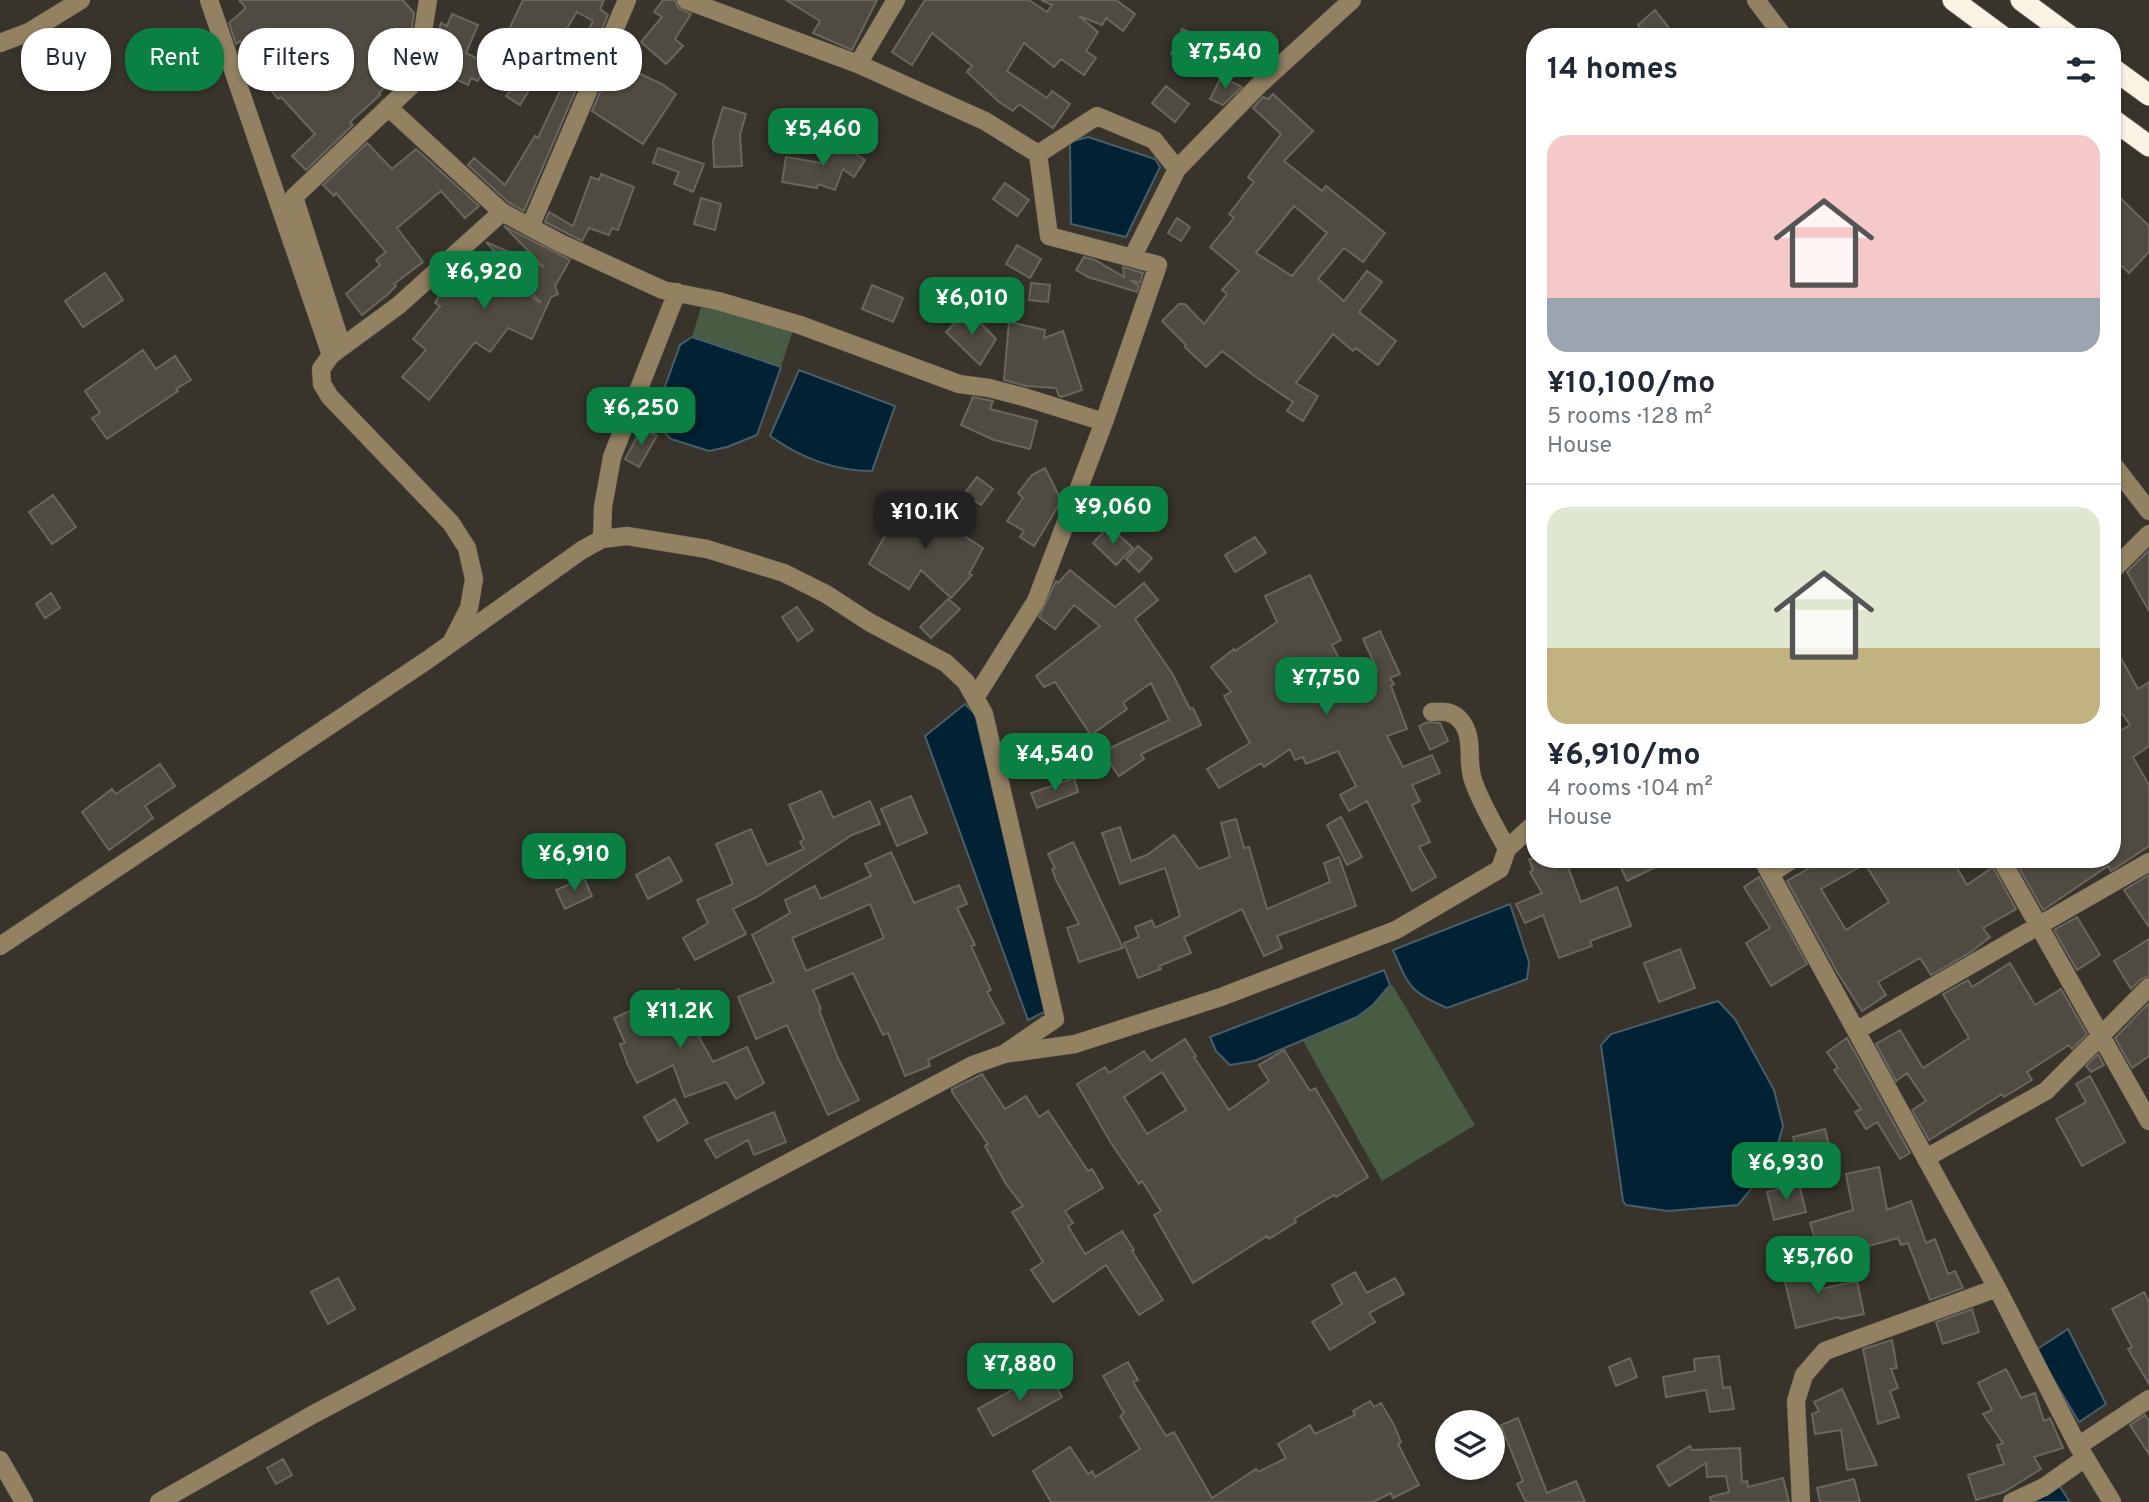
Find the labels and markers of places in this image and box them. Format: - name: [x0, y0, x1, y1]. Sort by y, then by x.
- pin: ¥7,540: [1168, 32, 1282, 91]
- pin: ¥5,460: [766, 108, 880, 168]
- pin: ¥6,920: [427, 252, 541, 311]
- pin: ¥6,010: [915, 278, 1029, 337]
- pin: ¥6,250: [584, 388, 698, 447]
- pin: ¥9,060: [1056, 486, 1170, 546]
- pin: ¥10.1K: [868, 491, 982, 551]
- pin: ¥7,750: [1269, 658, 1383, 717]
- pin: ¥4,540: [998, 734, 1112, 793]
- pin: ¥6,910: [517, 834, 631, 893]
- pin: ¥11.2K: [623, 990, 737, 1050]
- pin: ¥6,930: [1729, 1142, 1843, 1202]
- pin: ¥5,760: [1761, 1236, 1875, 1296]
- pin: ¥7,880: [963, 1344, 1077, 1403]

